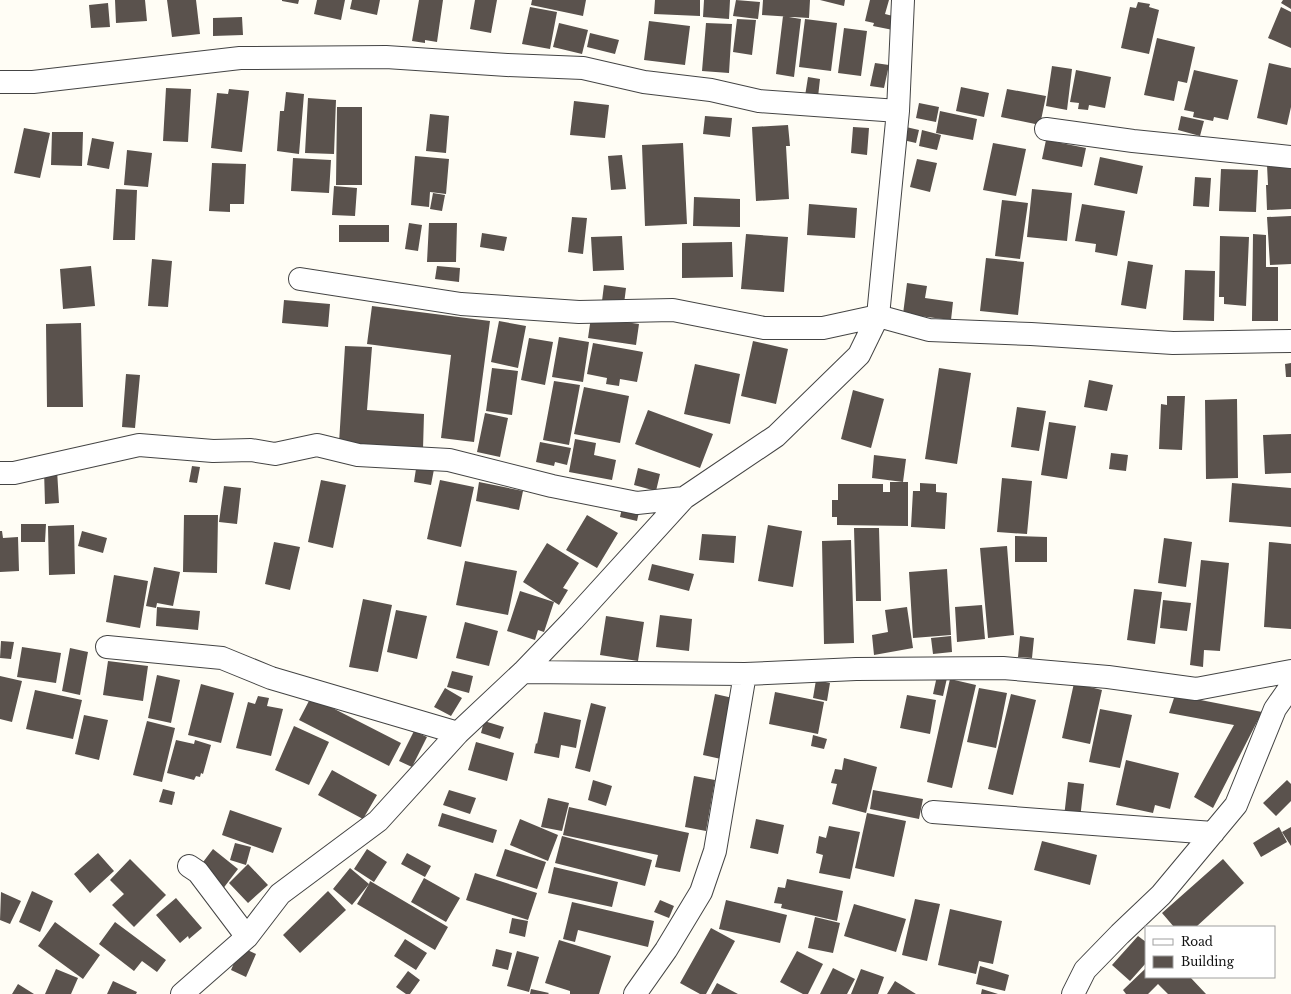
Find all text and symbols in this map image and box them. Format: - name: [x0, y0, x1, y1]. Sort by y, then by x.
- legend: [1145, 926, 1275, 978]
- text: Road: [1181, 934, 1213, 949]
- text: Building: [1181, 954, 1235, 969]

